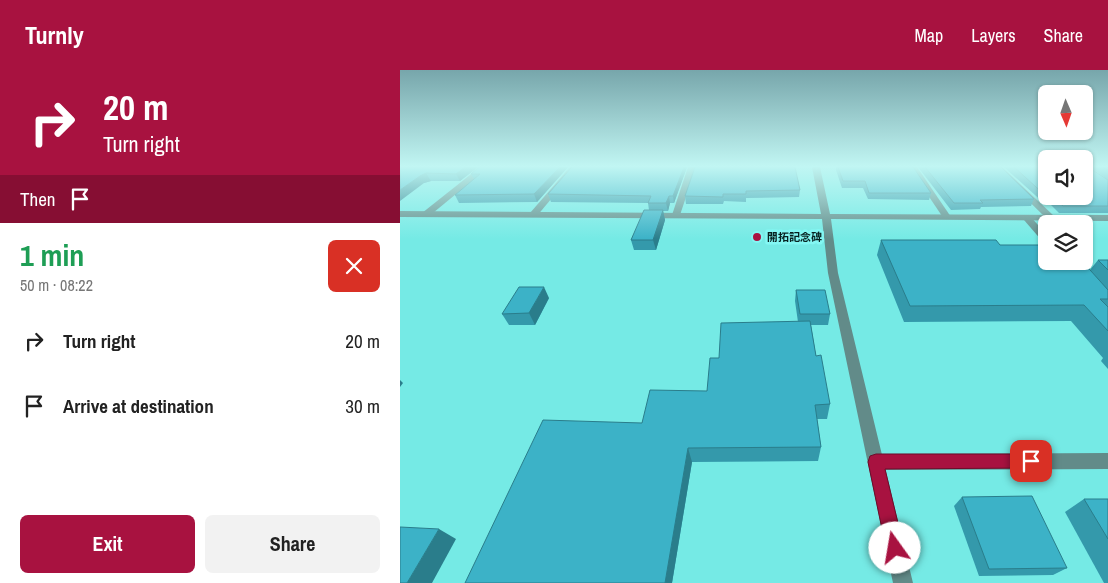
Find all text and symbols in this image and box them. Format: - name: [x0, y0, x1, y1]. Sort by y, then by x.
- text: Turnly: [25, 19, 84, 51]
- text: Map: [915, 23, 943, 48]
- text: Layers: [971, 23, 1016, 48]
- text: Share: [1044, 23, 1083, 48]
- text: 20 m: [103, 84, 168, 131]
- north arrow: [1038, 85, 1092, 140]
- map controls: [1038, 85, 1093, 270]
- icon: right: [20, 90, 85, 155]
- text: Turn right: [103, 129, 180, 159]
- button: sound: [1038, 150, 1093, 205]
- icon: arrive: [66, 185, 94, 213]
- text: Then: [20, 186, 56, 212]
- button: layers: [1038, 215, 1093, 270]
- place label: 開拓記念碑: [767, 230, 822, 244]
- marker: 開拓記念碑: [751, 231, 763, 243]
- text: 1 min: [20, 235, 84, 275]
- button: close: [328, 240, 380, 292]
- text: 50 m · 08:22: [20, 274, 93, 296]
- icon: right: [20, 327, 48, 355]
- text: Turn right: [63, 328, 135, 354]
- text: 20 m: [345, 328, 380, 354]
- icon: arrive: [20, 392, 48, 420]
- text: Arrive at destination: [63, 393, 214, 419]
- text: 30 m: [345, 393, 380, 419]
- pin: [1010, 440, 1052, 482]
- icon: arrive: [1017, 447, 1045, 475]
- button: Exit: [20, 515, 195, 573]
- button: Share: [205, 515, 380, 573]
- position arrow: [868, 521, 920, 573]

